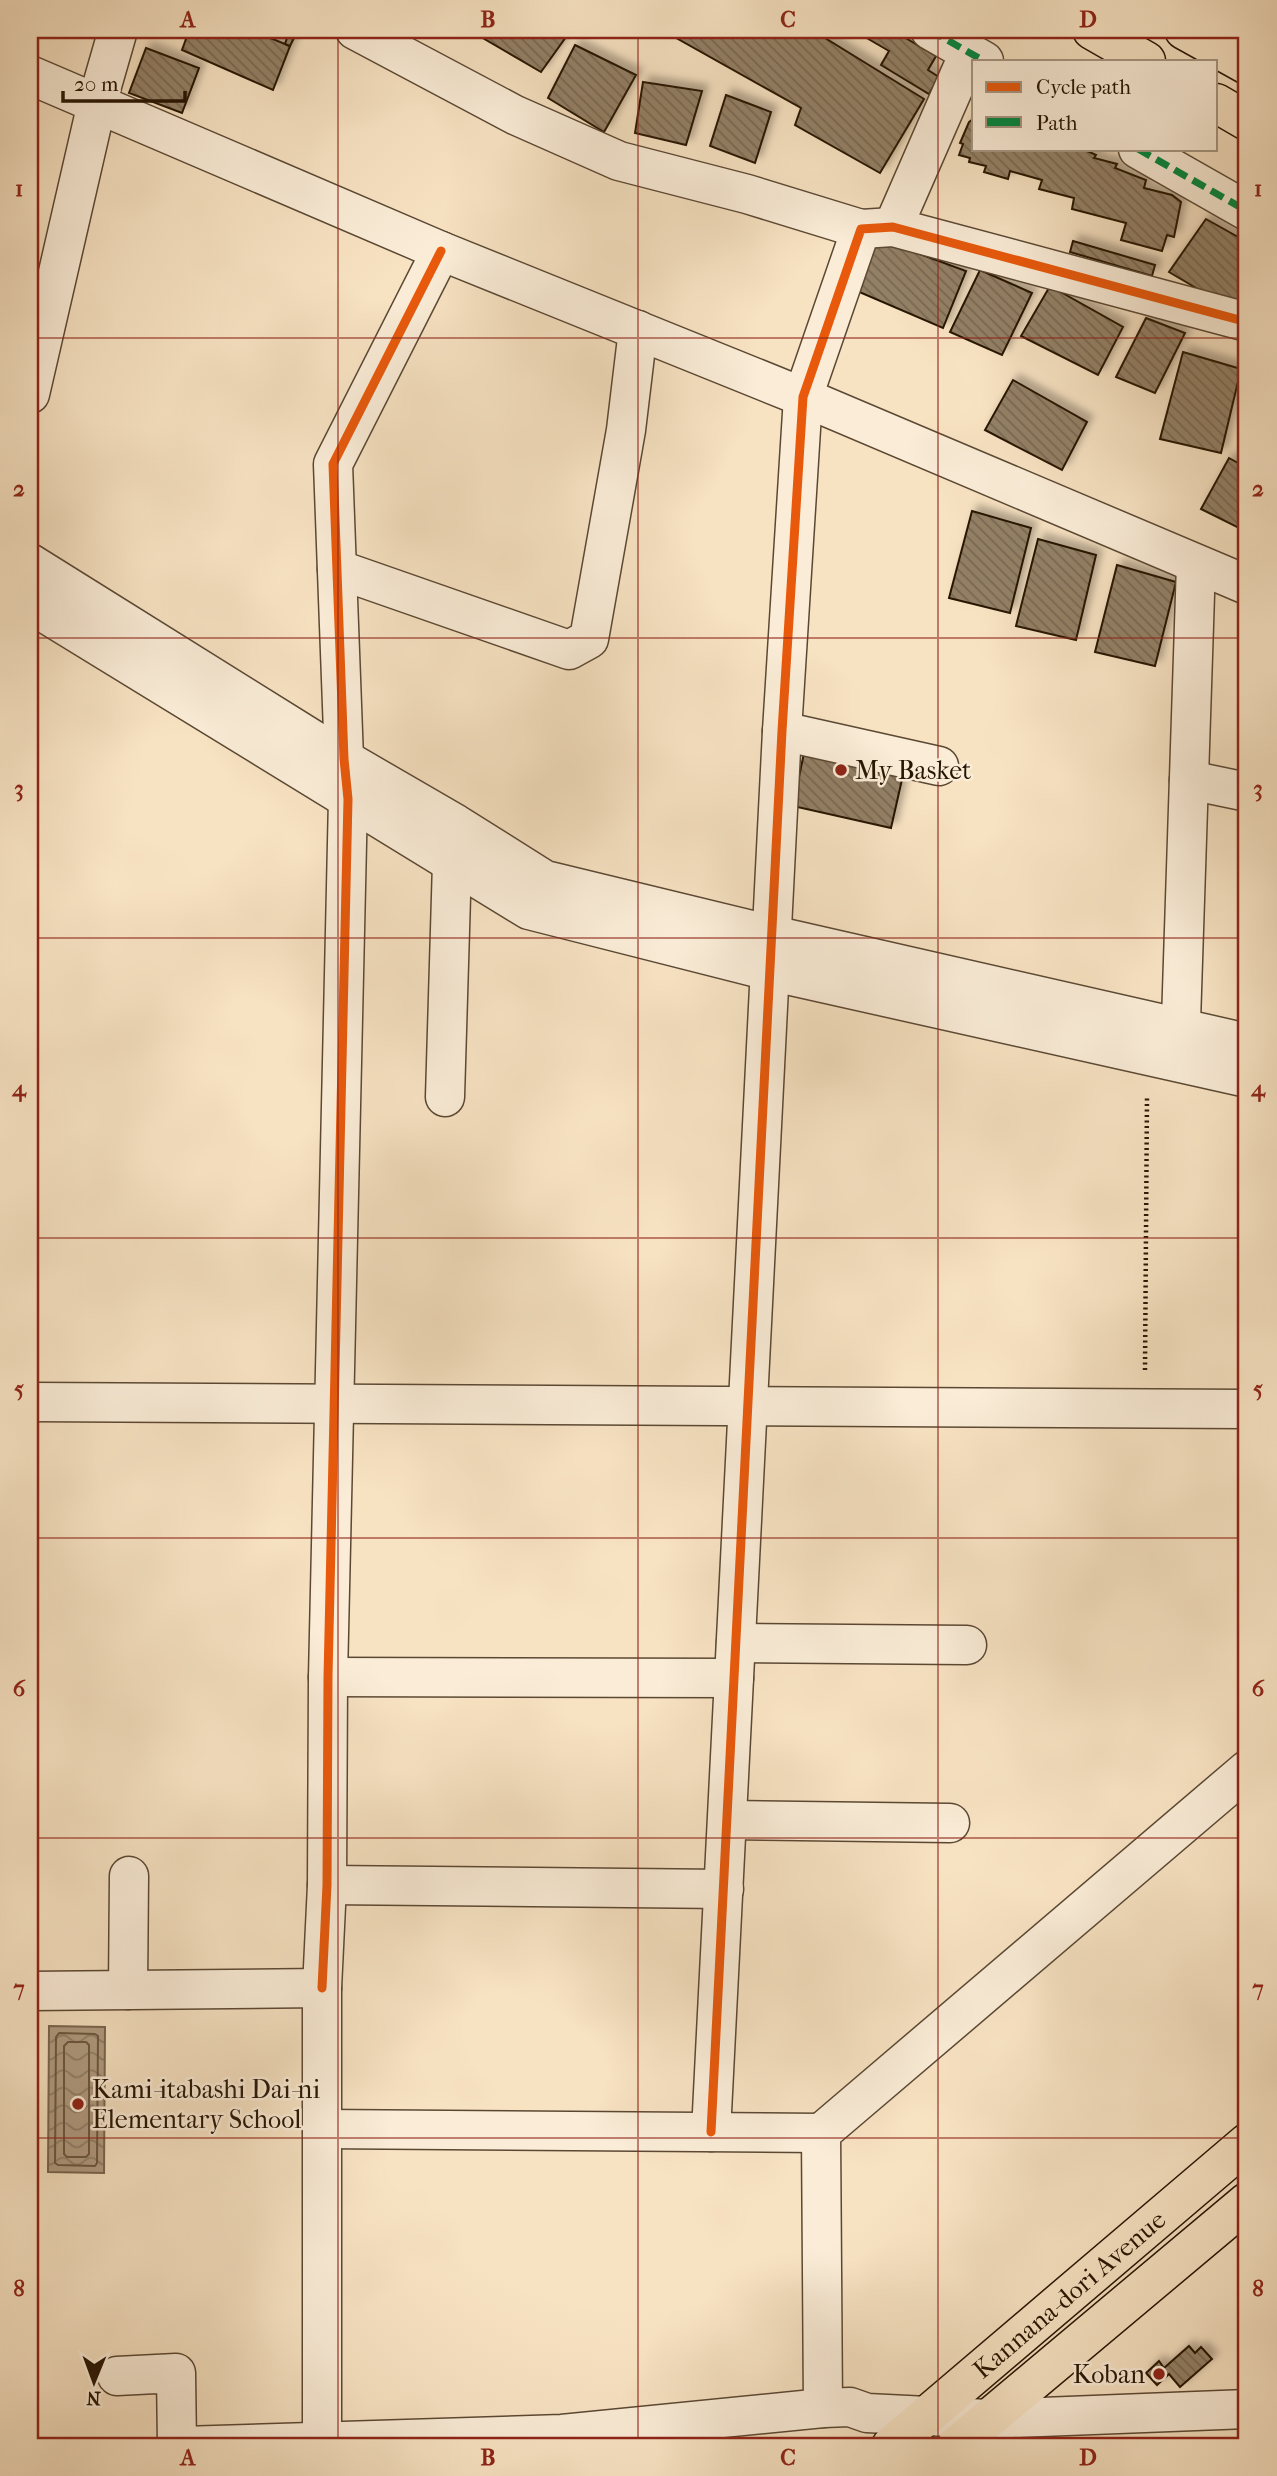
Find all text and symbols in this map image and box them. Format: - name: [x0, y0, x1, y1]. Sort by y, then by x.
- text: A: [179, 6, 197, 33]
- text: B: [481, 6, 496, 33]
- text: C: [780, 6, 796, 33]
- text: D: [1079, 6, 1097, 33]
- scale bar: [63, 60, 186, 104]
- legend: [972, 60, 1218, 150]
- text: 20 m: [74, 72, 119, 96]
- text: Cycle path: [1036, 75, 1131, 99]
- text: Path: [1036, 111, 1078, 135]
- text: 1: [15, 175, 23, 202]
- text: 1: [1254, 175, 1262, 202]
- text: 2: [13, 475, 25, 502]
- text: 2: [1252, 475, 1264, 502]
- place label: My Basket: [855, 755, 972, 786]
- marker: My Basket: [833, 762, 849, 778]
- text: 3: [14, 775, 24, 802]
- text: 3: [1253, 775, 1263, 802]
- text: 4: [11, 1075, 27, 1102]
- text: 4: [1250, 1075, 1266, 1102]
- text: 5: [14, 1375, 24, 1402]
- text: 5: [1253, 1375, 1263, 1402]
- text: 6: [13, 1675, 26, 1702]
- text: 6: [1252, 1675, 1265, 1702]
- text: 7: [12, 1975, 25, 2002]
- text: 7: [1251, 1975, 1264, 2002]
- place label: Kami-itabashi Dai-ni Elementary School: [92, 2074, 320, 2135]
- marker: Kami-itabashi Dai-ni Elementary School: [70, 2096, 86, 2112]
- street label: Kannana-dori Avenue: [967, 2204, 1172, 2385]
- text: 8: [13, 2275, 25, 2302]
- text: 8: [1252, 2275, 1264, 2302]
- north arrow: [60, 2346, 130, 2416]
- place label: Koban: [1073, 2359, 1145, 2390]
- marker: Koban: [1151, 2366, 1167, 2382]
- text: N: [86, 2387, 101, 2409]
- text: A: [179, 2444, 197, 2471]
- text: B: [481, 2444, 496, 2471]
- text: C: [780, 2444, 796, 2471]
- text: D: [1079, 2444, 1097, 2471]

